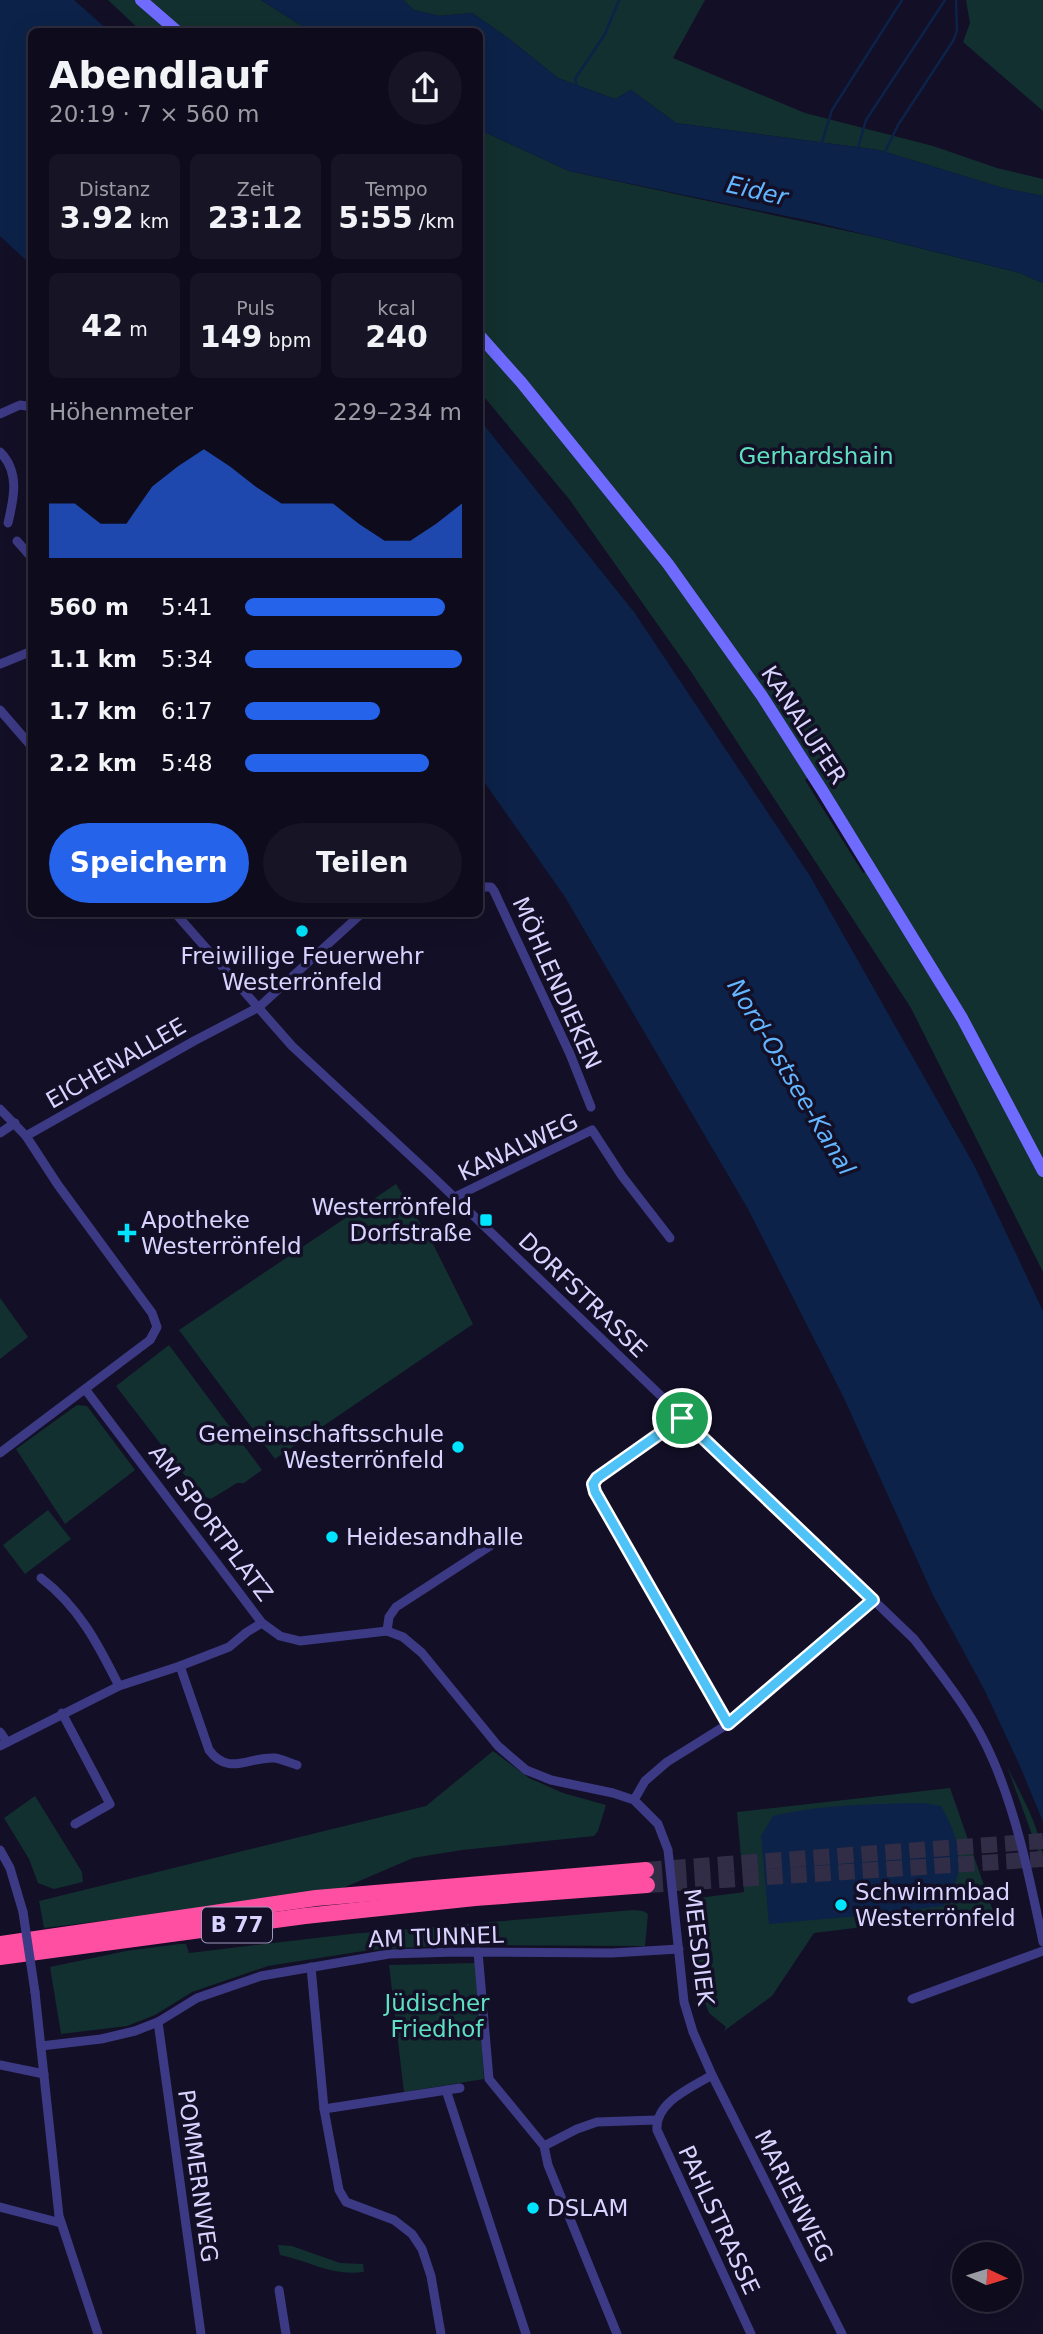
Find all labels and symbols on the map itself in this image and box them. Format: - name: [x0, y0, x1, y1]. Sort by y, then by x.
- water label: Eider: [724, 170, 792, 212]
- park label: Gerhardshain: [739, 443, 893, 469]
- street label: KANALUFER: [756, 661, 852, 789]
- street label: MÖHLENDIEKEN: [507, 893, 608, 1073]
- marker: Freiwillige Feuerwehr Westerrönfeld: [294, 923, 310, 939]
- place label: Freiwillige Feuerwehr Westerrönfeld: [181, 943, 424, 995]
- water label: Nord-Ostsee-Kanal: [721, 974, 861, 1181]
- street label: EICHENALLEE: [42, 1013, 190, 1113]
- street label: KANALWEG: [454, 1108, 582, 1186]
- place label: Westerrönfeld Dorfstraße: [311, 1194, 472, 1246]
- place label: Apotheke Westerrönfeld: [141, 1207, 302, 1259]
- marker: Westerrönfeld Dorfstraße: [478, 1212, 494, 1228]
- marker: Apotheke Westerrönfeld: [119, 1225, 135, 1241]
- street label: DORFSTRASSE: [514, 1227, 652, 1363]
- pin: [652, 1388, 712, 1448]
- place label: Gemeinschaftsschule Westerrönfeld: [198, 1421, 444, 1473]
- marker: Gemeinschaftsschule Westerrönfeld: [450, 1439, 466, 1455]
- street label: AM SPORTPLATZ: [144, 1440, 278, 1606]
- place label: Heidesandhalle: [346, 1524, 523, 1550]
- marker: Heidesandhalle: [324, 1529, 340, 1545]
- place label: Schwimmbad Westerrönfeld: [855, 1879, 1016, 1931]
- street label: MEESDIEK: [679, 1887, 719, 2008]
- marker: Schwimmbad Westerrönfeld: [833, 1897, 849, 1913]
- road number: B 77: [202, 1908, 272, 1942]
- street label: AM TUNNEL: [368, 1922, 504, 1952]
- park label: Jüdischer Friedhof: [382, 1990, 490, 2042]
- street label: POMMERNWEG: [173, 2088, 223, 2264]
- street label: MARIENWEG: [749, 2125, 839, 2267]
- street label: PAHLSTRASSE: [673, 2141, 765, 2299]
- place label: DSLAM: [547, 2195, 628, 2221]
- marker: DSLAM: [525, 2200, 541, 2216]
- north arrow: [952, 2242, 1022, 2312]

